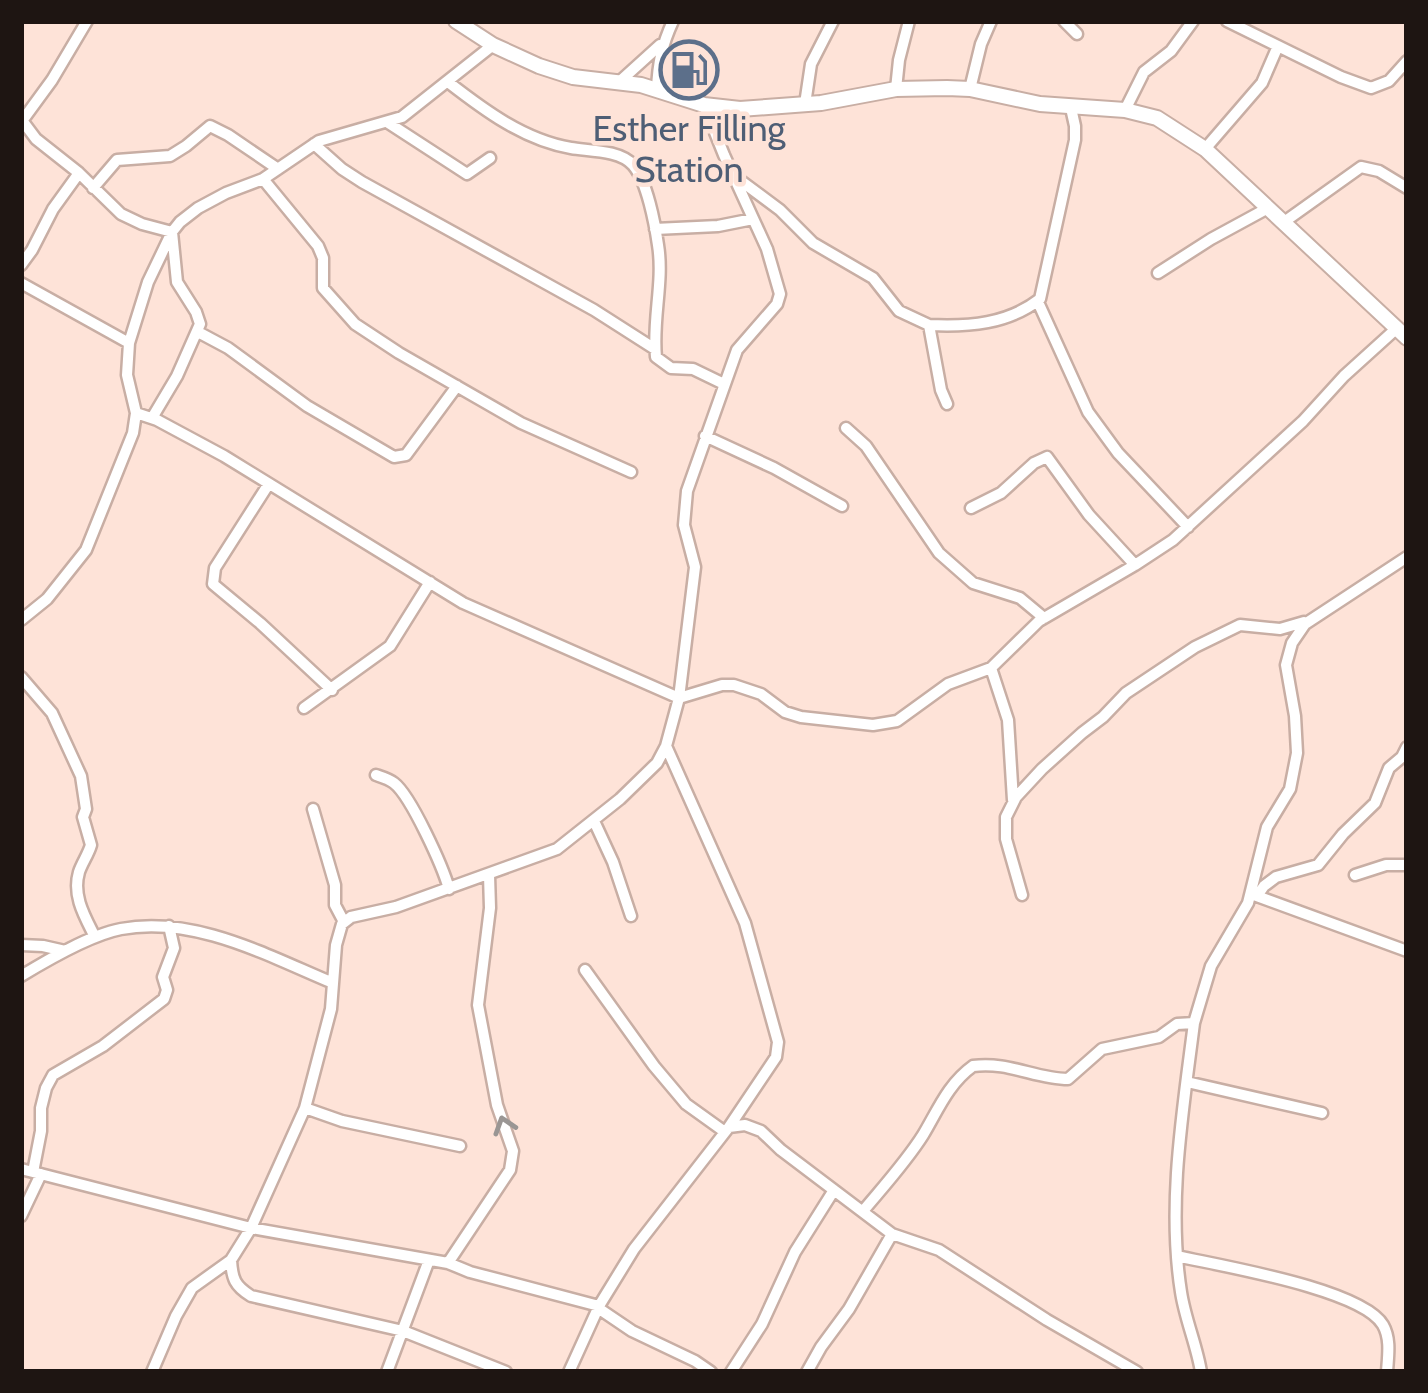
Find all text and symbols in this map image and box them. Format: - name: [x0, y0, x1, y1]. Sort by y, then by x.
- fuel station icon: Esther Filling Station: [658, 39, 720, 101]
- place label: Esther Filling Station: [592, 106, 787, 191]
- one-way arrow: [494, 1115, 519, 1136]

